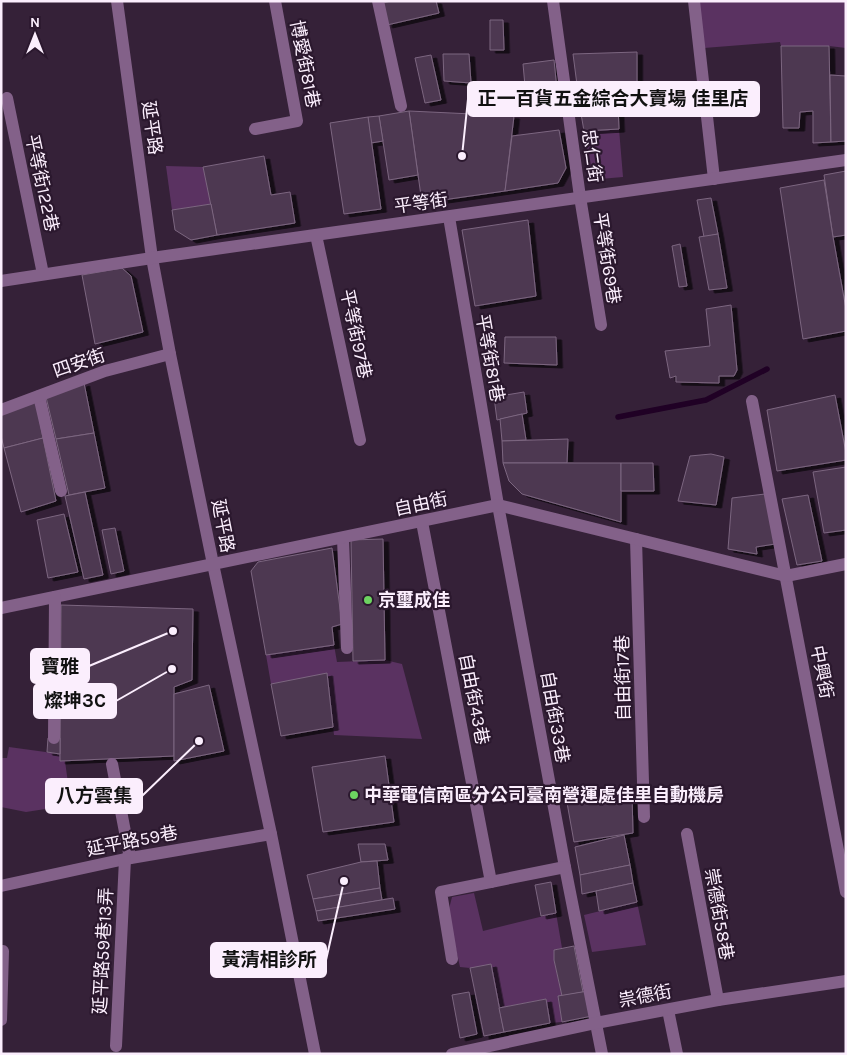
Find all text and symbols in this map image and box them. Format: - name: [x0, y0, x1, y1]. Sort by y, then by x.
- north arrow: [10, 10, 60, 60]
- text: N: [30, 14, 40, 31]
- street label: 博愛街81巷: [286, 18, 324, 110]
- callout: 正一百貨五金綜合大賣場 佳里店: [468, 82, 759, 116]
- text: 正一百貨五金綜合大賣場 佳里店: [478, 88, 748, 110]
- street label: 延平路: [137, 100, 167, 156]
- street label: 忠仁街: [577, 128, 607, 184]
- street label: 平等街122巷: [21, 132, 63, 234]
- street label: 平等街: [393, 188, 449, 218]
- street label: 平等街69巷: [589, 210, 625, 306]
- street label: 平等街97巷: [336, 287, 376, 381]
- street label: 平等街81巷: [471, 312, 509, 404]
- street label: 四安街: [50, 344, 108, 382]
- street label: 自由街: [392, 488, 450, 520]
- street label: 延平路: [207, 497, 239, 555]
- place label: 京璽成佳: [378, 589, 450, 611]
- marker: 京璽成佳: [362, 594, 374, 606]
- street label: 自由街17巷: [611, 635, 635, 721]
- street label: 中興街: [806, 643, 838, 701]
- callout: 寶雅: [31, 649, 89, 683]
- street label: 自由街43巷: [454, 651, 494, 747]
- text: 寶雅: [41, 656, 79, 678]
- street label: 自由街33巷: [536, 669, 574, 765]
- callout: 燦坤3C: [34, 684, 116, 718]
- text: 燦坤3C: [44, 690, 106, 712]
- callout: 八方雲集: [46, 779, 142, 813]
- place label: 中華電信南區分公司臺南營運處佳里自動機房: [364, 784, 724, 806]
- text: 八方雲集: [56, 785, 132, 807]
- marker: 中華電信南區分公司臺南營運處佳里自動機房: [348, 789, 360, 801]
- street label: 延平路59巷: [84, 821, 180, 861]
- street label: 崇德街58巷: [700, 866, 738, 962]
- street label: 延平路59巷13弄: [89, 887, 117, 1015]
- callout: 黃清相診所: [211, 943, 326, 977]
- text: 黃清相診所: [221, 949, 317, 971]
- street label: 祟德街: [616, 980, 674, 1012]

